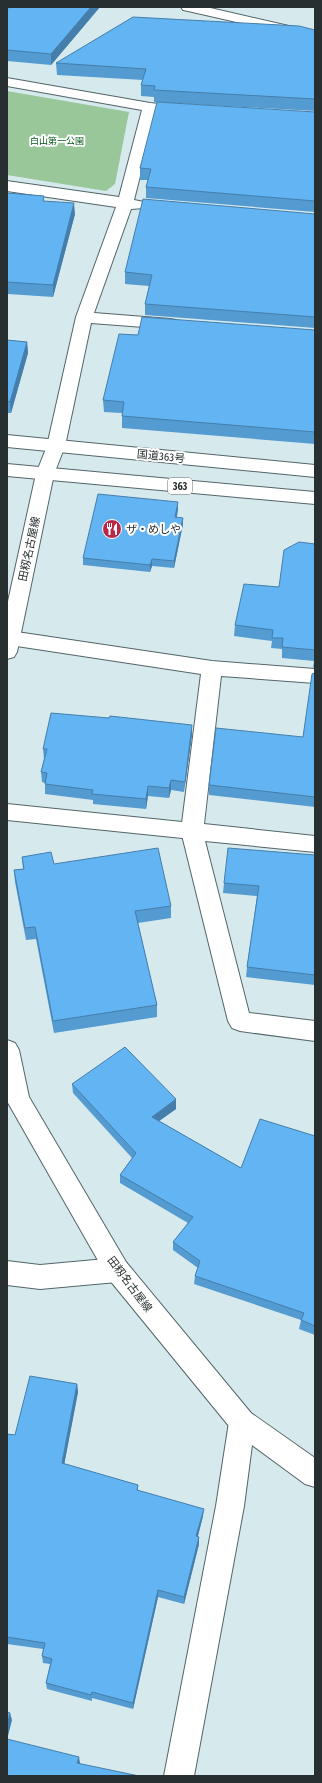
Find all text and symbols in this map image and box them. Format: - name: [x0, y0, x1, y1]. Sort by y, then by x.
- park label: 白山第一公園: [30, 136, 84, 146]
- street label: 国道363号: [136, 448, 186, 465]
- road number: 363: [168, 478, 192, 494]
- street label: 田籾名古屋線: [16, 515, 43, 583]
- restaurant icon: ザ・めしや: [101, 518, 123, 540]
- place label: ザ・めしや: [126, 523, 181, 536]
- street label: 田籾名古屋線: [105, 1254, 155, 1315]

